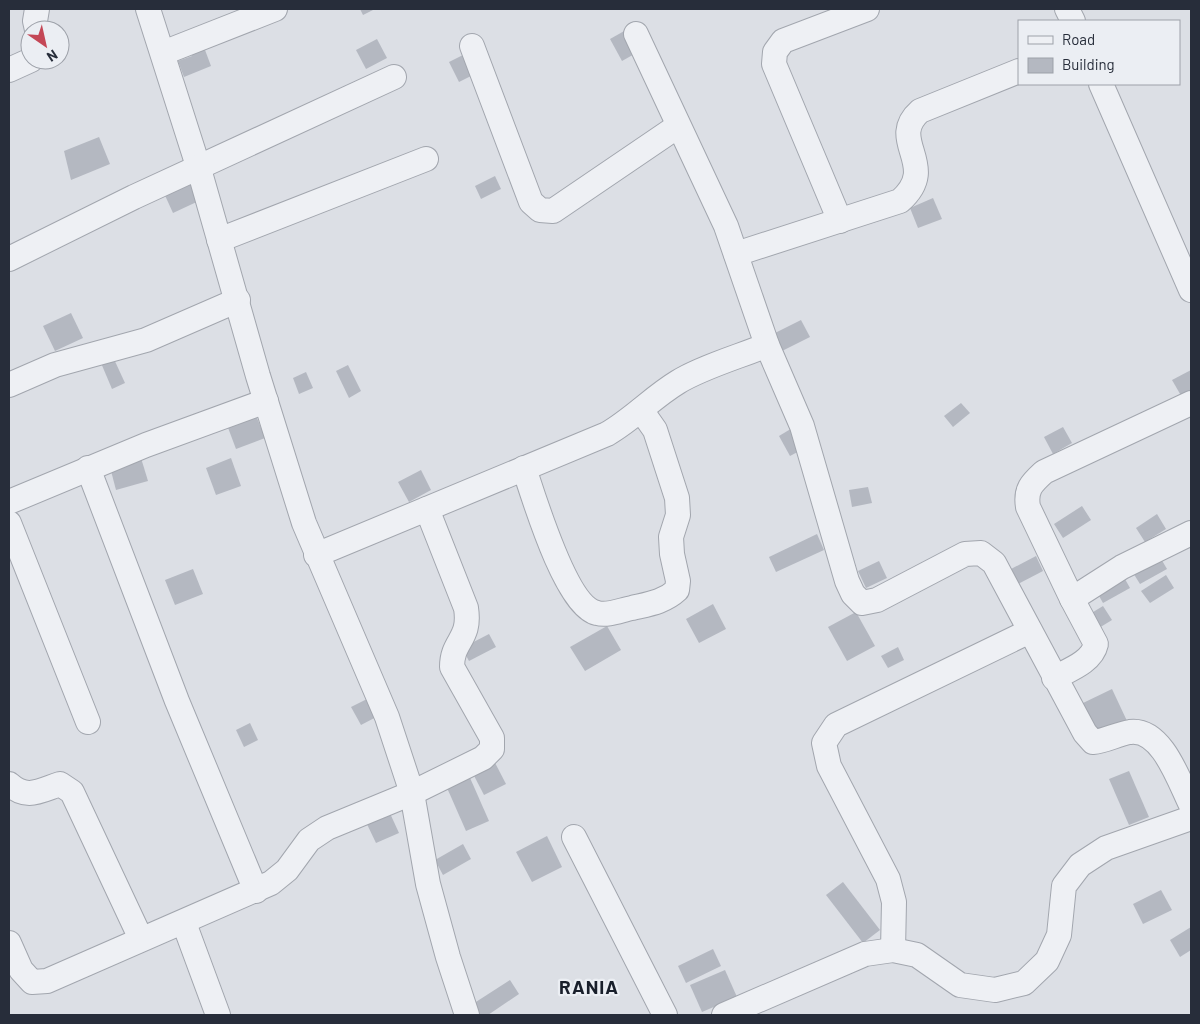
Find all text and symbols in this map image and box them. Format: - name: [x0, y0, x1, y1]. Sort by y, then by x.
- north arrow: [20, 20, 70, 70]
- legend: [1018, 20, 1180, 85]
- text: Road: [1062, 30, 1095, 48]
- text: N: [44, 47, 61, 66]
- text: Building: [1062, 55, 1115, 73]
- district label: RANIA: [559, 975, 619, 998]

